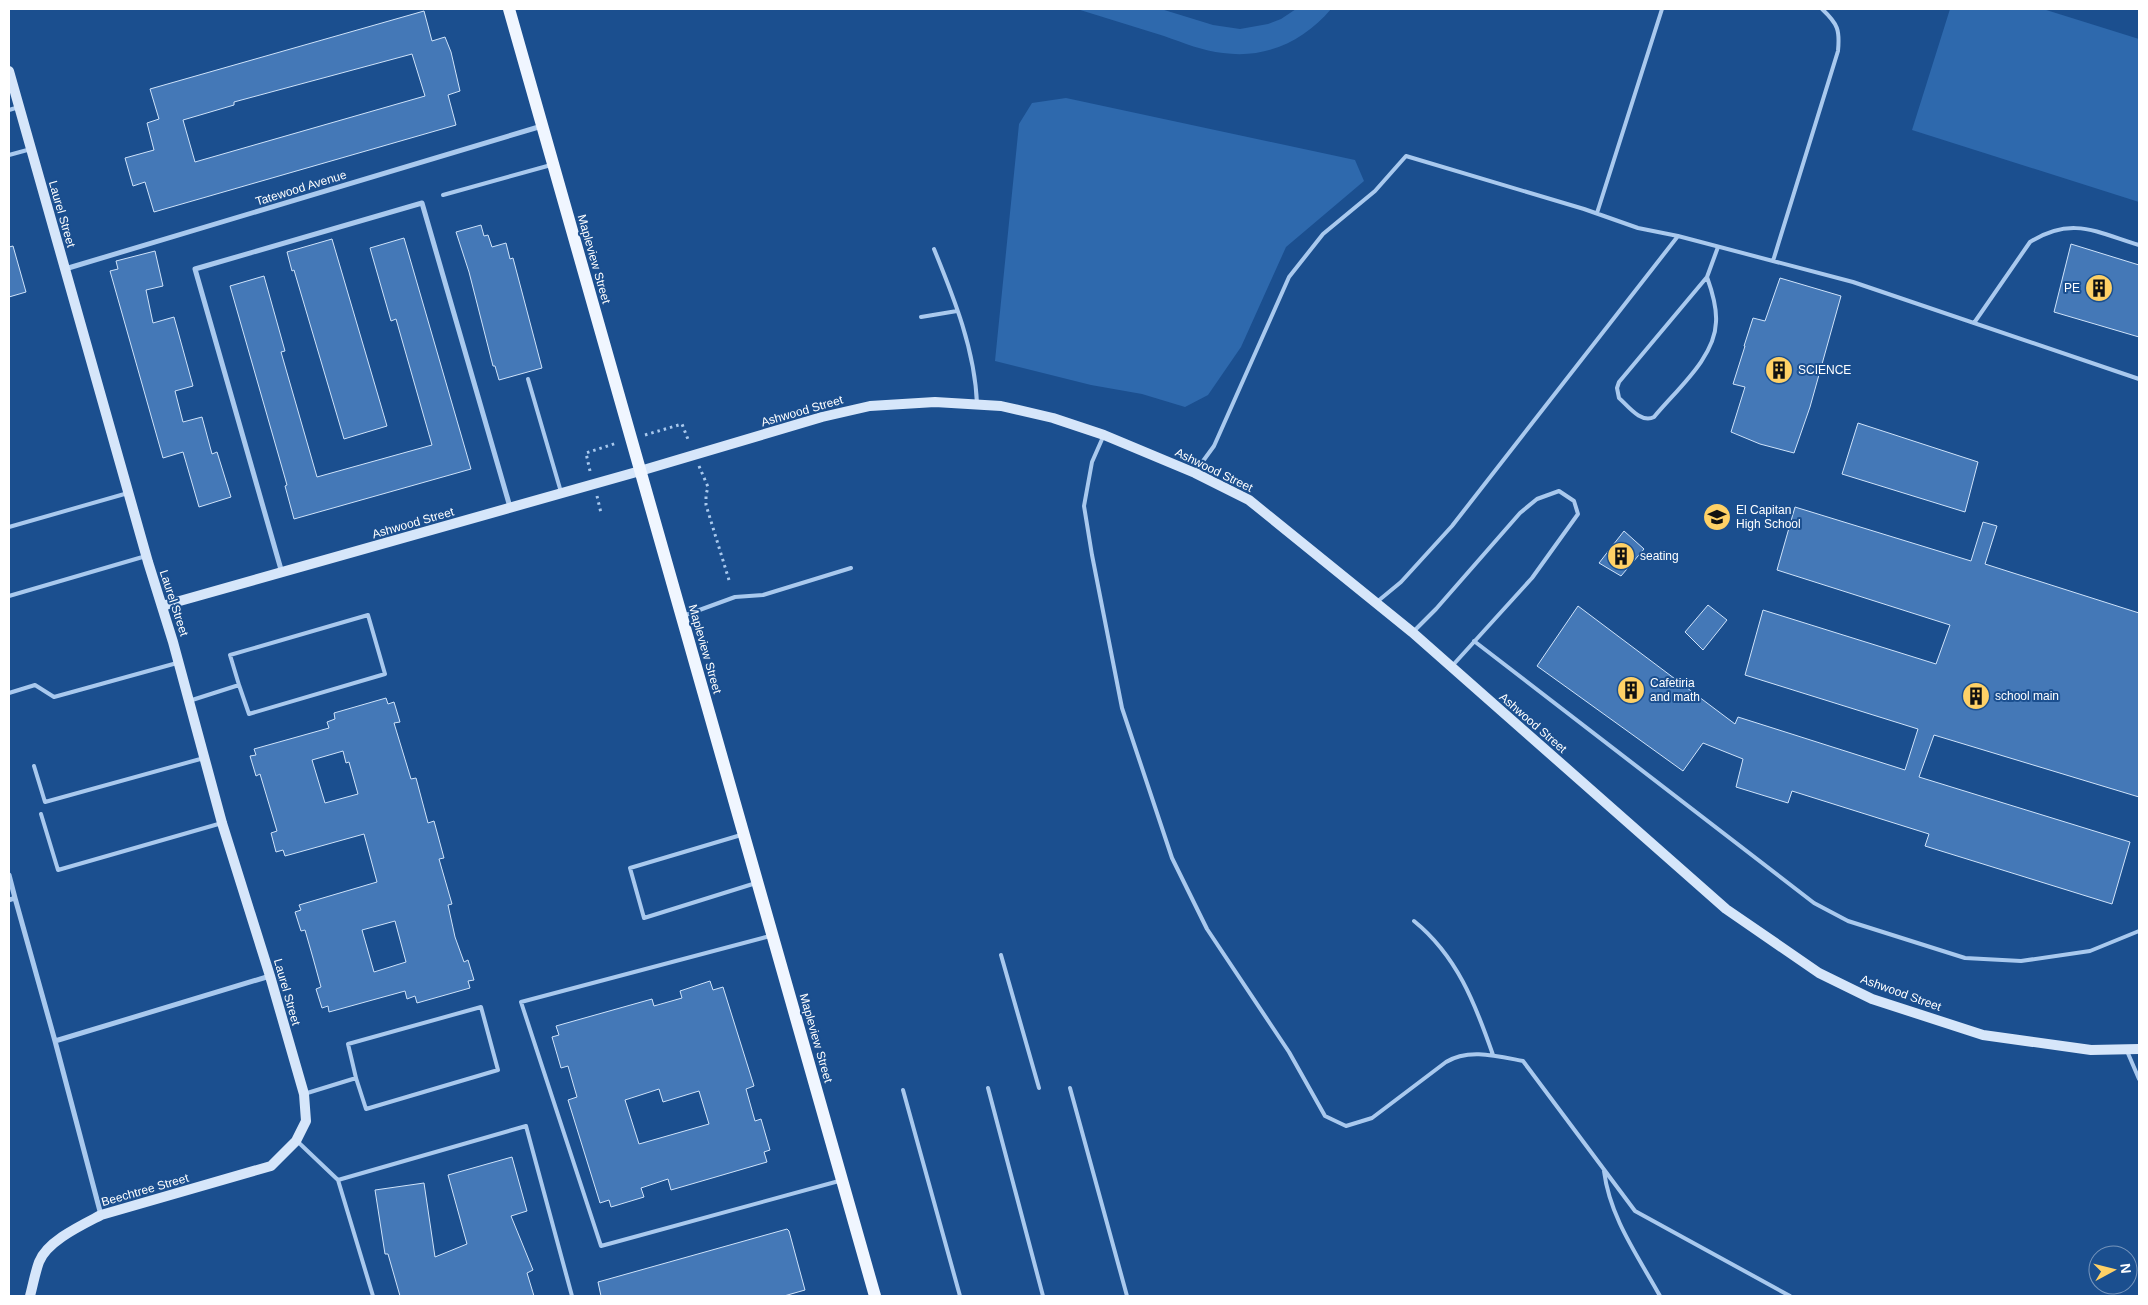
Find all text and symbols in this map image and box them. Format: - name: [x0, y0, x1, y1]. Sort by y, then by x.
- street label: Tatewood Avenue: [254, 167, 349, 209]
- street label: Laurel Street: [46, 179, 78, 250]
- street label: Mapleview Street: [575, 213, 614, 306]
- building icon: PE: [2084, 273, 2114, 303]
- place label: PE: [2064, 281, 2080, 295]
- building icon: SCIENCE: [1764, 355, 1794, 385]
- place label: SCIENCE: [1798, 363, 1851, 377]
- street label: Ashwood Street: [759, 392, 845, 429]
- street label: Ashwood Street: [1173, 445, 1256, 495]
- school or university icon: El Capitan High School: [1702, 502, 1732, 532]
- place label: El Capitan High School: [1736, 503, 1801, 531]
- street label: Ashwood Street: [370, 504, 456, 541]
- building icon: seating: [1606, 541, 1636, 571]
- place label: seating: [1640, 549, 1679, 563]
- street label: Laurel Street: [157, 568, 191, 638]
- street label: Mapleview Street: [686, 603, 725, 696]
- building icon: Cafetiria and math: [1616, 675, 1646, 705]
- place label: Cafetiria and math: [1650, 676, 1700, 704]
- building icon: school main: [1961, 681, 1991, 711]
- place label: school main: [1995, 689, 2059, 703]
- street label: Ashwood Street: [1496, 690, 1570, 757]
- street label: Laurel Street: [271, 957, 303, 1028]
- street label: Ashwood Street: [1859, 972, 1944, 1014]
- street label: Mapleview Street: [797, 992, 836, 1085]
- street label: Beechtree Street: [100, 1171, 191, 1209]
- north arrow: [2088, 1245, 2138, 1295]
- text: N: [2117, 1262, 2134, 1274]

